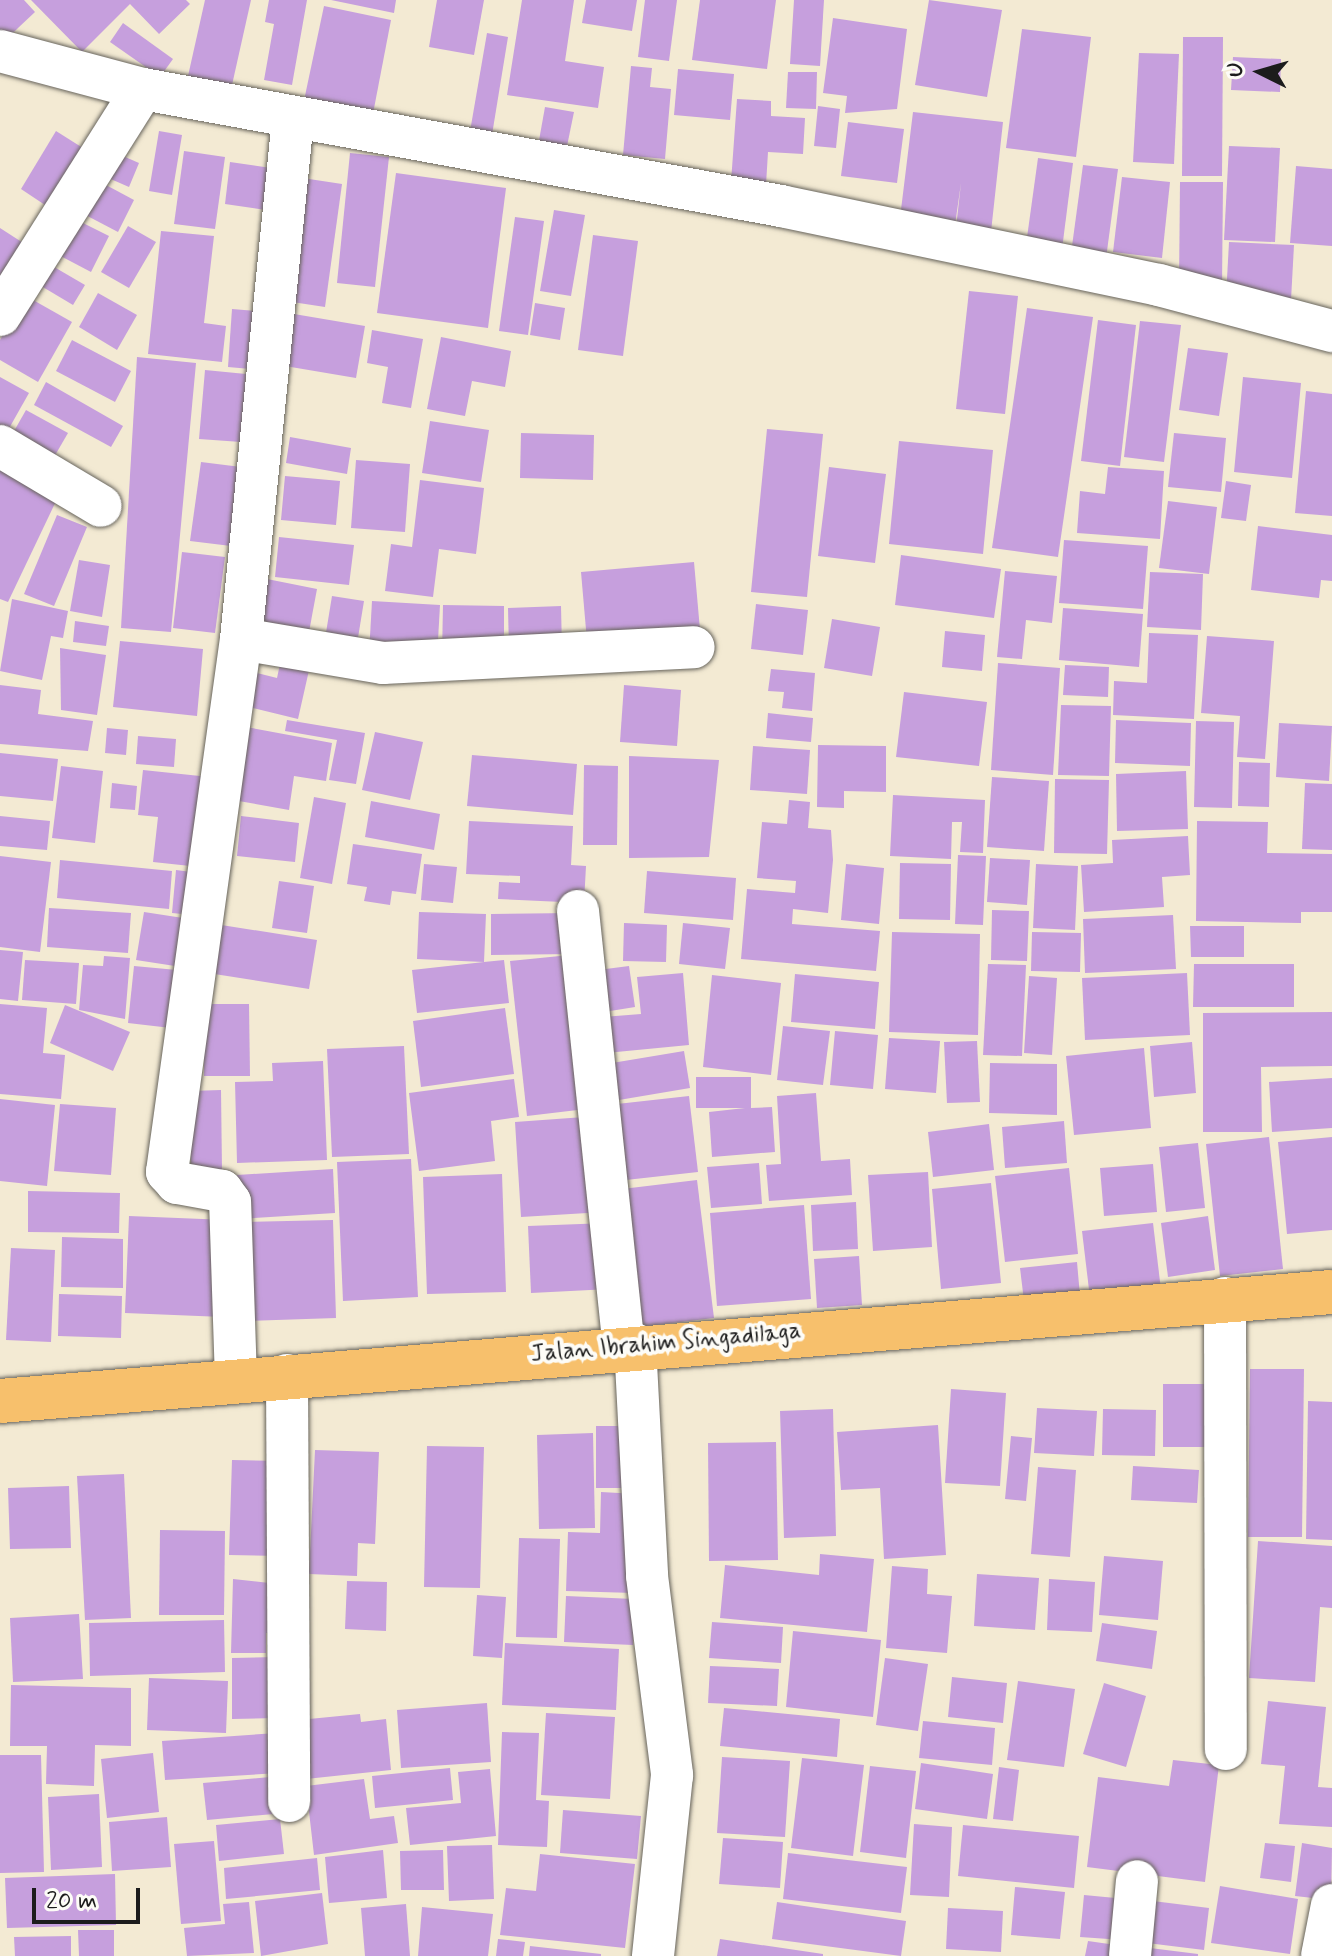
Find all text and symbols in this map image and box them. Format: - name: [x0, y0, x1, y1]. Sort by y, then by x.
- north arrow: [1220, 32, 1300, 112]
- text: U: [1222, 62, 1251, 78]
- street label: Jalan Ibrahim Singadilaga: [530, 1317, 802, 1369]
- scale bar: [36, 1872, 144, 1922]
- text: 20 m: [46, 1886, 97, 1917]

